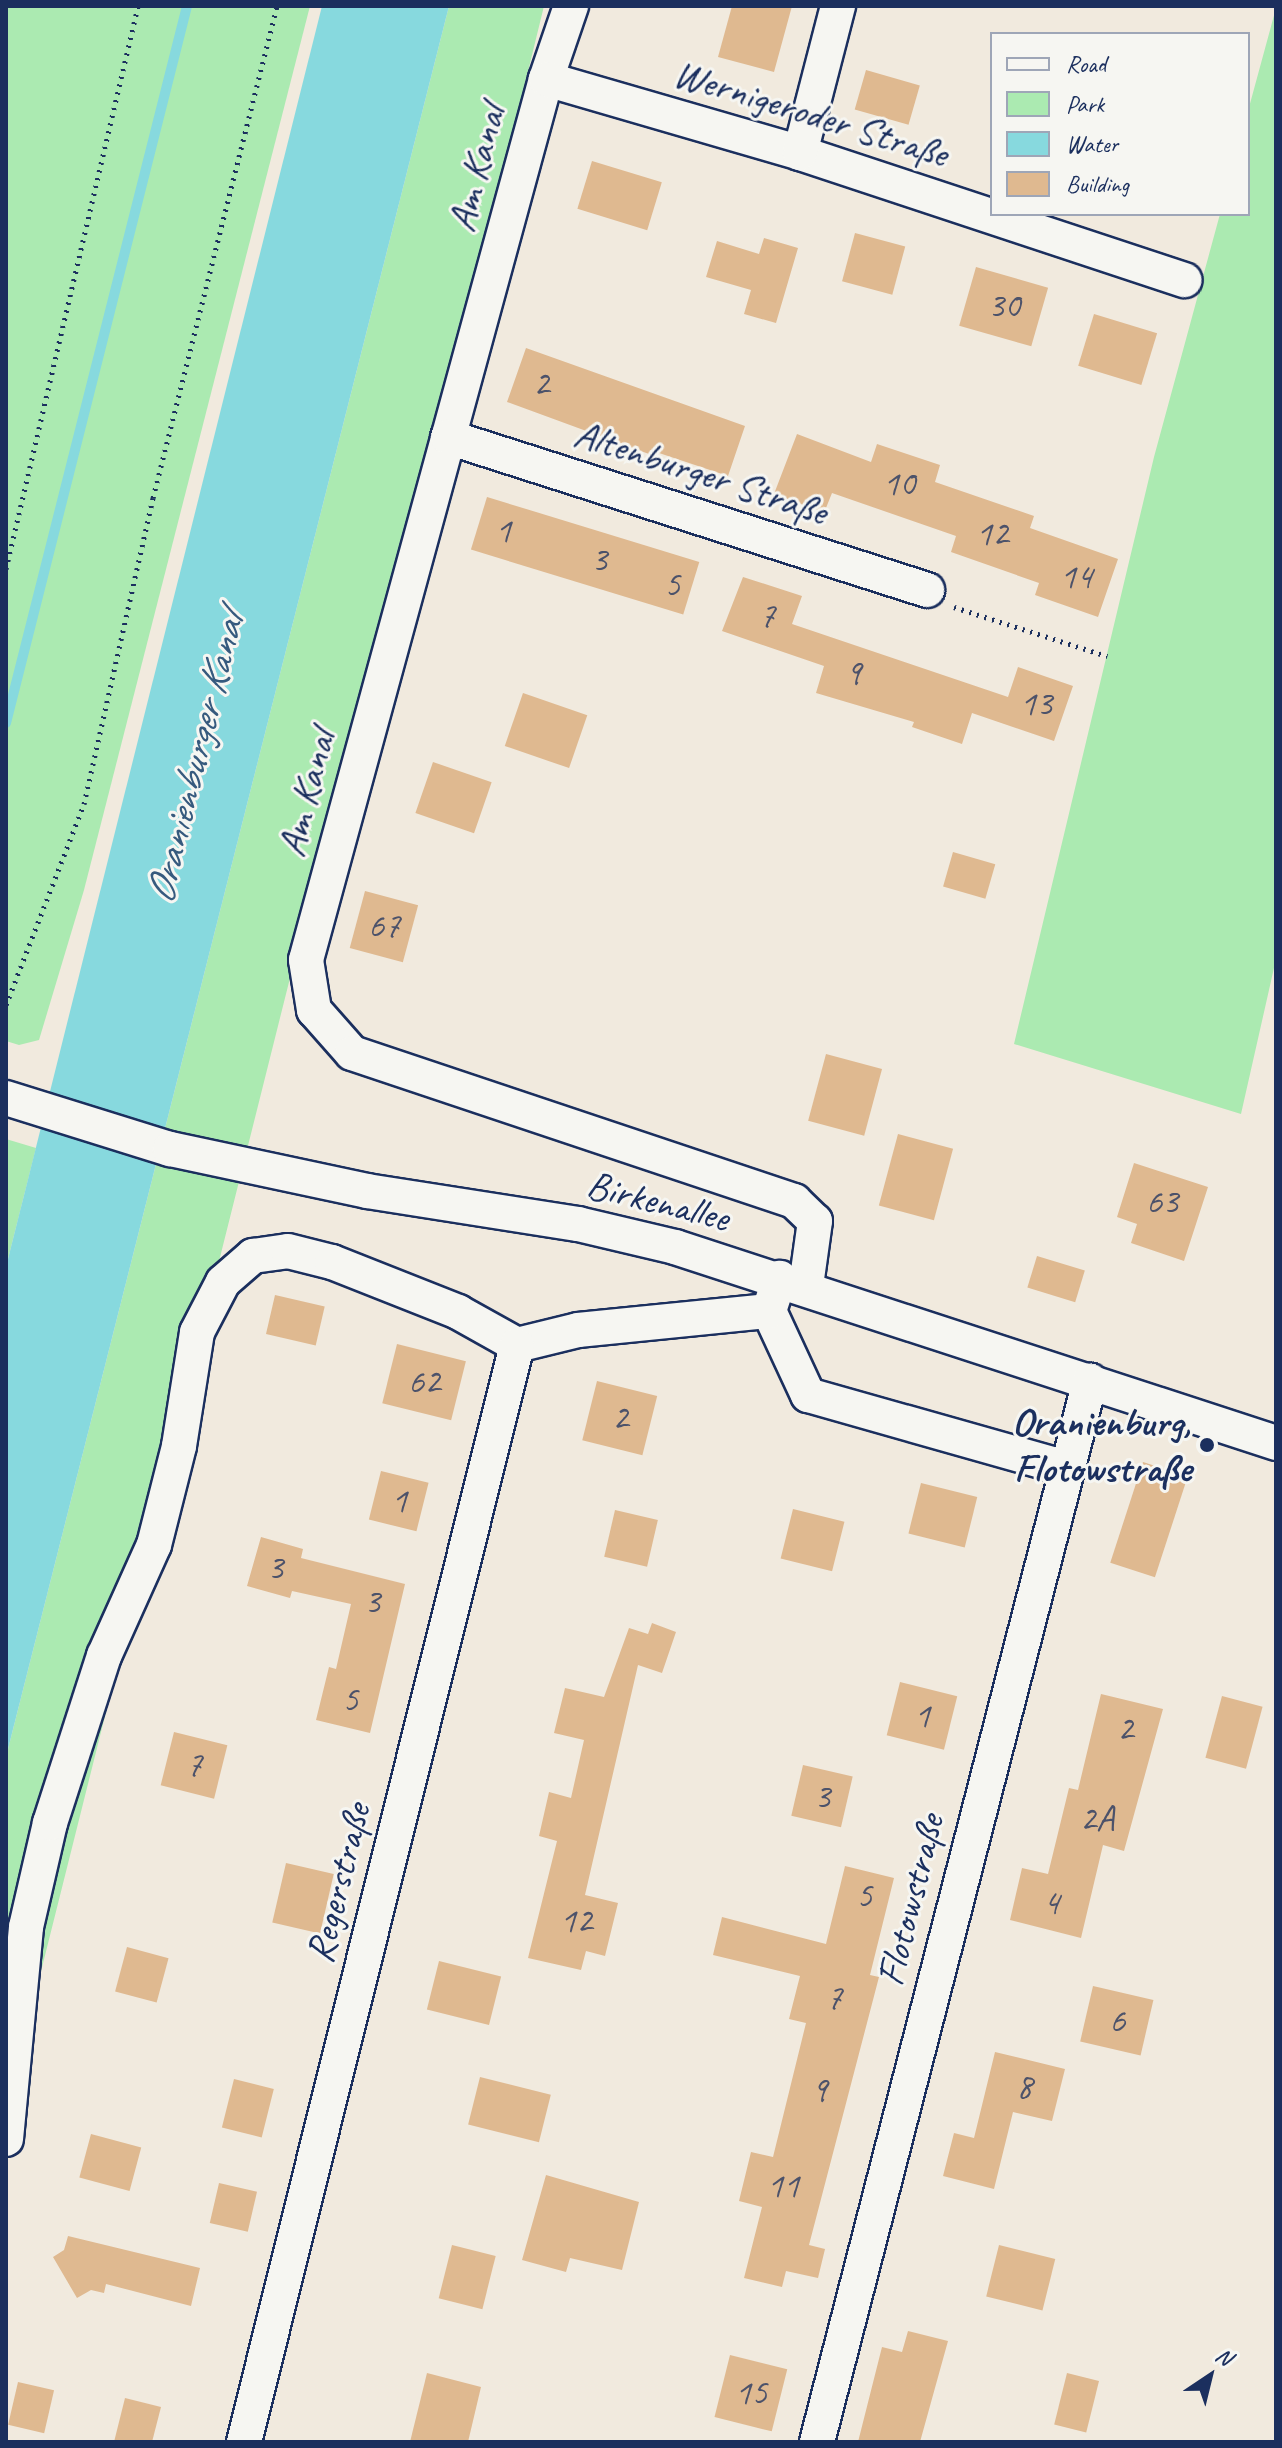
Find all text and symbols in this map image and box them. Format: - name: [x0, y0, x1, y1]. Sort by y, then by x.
- legend: [990, 32, 1250, 216]
- street label: Wernigeroder Straße: [668, 48, 954, 178]
- text: Road: [1066, 49, 1106, 79]
- text: Park: [1066, 89, 1104, 119]
- street label: Am Kanal: [436, 100, 516, 236]
- text: Water: [1066, 129, 1118, 159]
- text: Building: [1066, 169, 1129, 199]
- house number: 30: [988, 284, 1020, 328]
- house number: 2: [533, 362, 549, 406]
- street label: Altenburger Straße: [568, 409, 834, 535]
- house number: 10: [883, 462, 915, 506]
- house number: 1: [495, 509, 511, 553]
- house number: 12: [976, 512, 1008, 556]
- house number: 3: [591, 538, 607, 582]
- house number: 14: [1060, 555, 1092, 599]
- house number: 5: [664, 563, 680, 607]
- house number: 7: [759, 594, 775, 638]
- water label: Oranienburger Kanal: [135, 609, 255, 909]
- house number: 9: [845, 651, 861, 695]
- house number: 13: [1020, 682, 1052, 726]
- street label: Am Kanal: [266, 725, 346, 861]
- house number: 67: [368, 904, 400, 948]
- street label: Birkenallee: [582, 1160, 734, 1242]
- house number: 63: [1146, 1180, 1178, 1224]
- house number: 62: [408, 1360, 440, 1404]
- house number: 2: [612, 1396, 628, 1440]
- place label: Oranienburg, Flotowstraße: [1012, 1398, 1191, 1492]
- marker: Oranienburg, Flotowstraße: [1198, 1436, 1216, 1454]
- house number: 1: [391, 1479, 407, 1523]
- house number: 3: [267, 1546, 283, 1590]
- house number: 3: [364, 1580, 380, 1624]
- house number: 5: [342, 1678, 358, 1722]
- house number: 1: [914, 1694, 930, 1738]
- house number: 2: [1117, 1707, 1133, 1751]
- house number: 7: [186, 1743, 202, 1787]
- house number: 3: [814, 1775, 830, 1819]
- house number: 2A: [1080, 1797, 1114, 1841]
- street label: Regerstraße: [295, 1798, 381, 1968]
- street label: Flotowstraße: [866, 1810, 954, 1990]
- house number: 5: [856, 1874, 872, 1918]
- house number: 4: [1043, 1881, 1059, 1925]
- house number: 12: [560, 1899, 592, 1943]
- house number: 7: [826, 1976, 842, 2020]
- house number: 6: [1109, 1999, 1125, 2043]
- house number: 8: [1016, 2065, 1032, 2109]
- house number: 9: [811, 2068, 827, 2112]
- house number: 11: [767, 2164, 799, 2208]
- north arrow: [1170, 2336, 1250, 2416]
- text: N: [1210, 2341, 1237, 2372]
- house number: 15: [735, 2371, 767, 2415]

